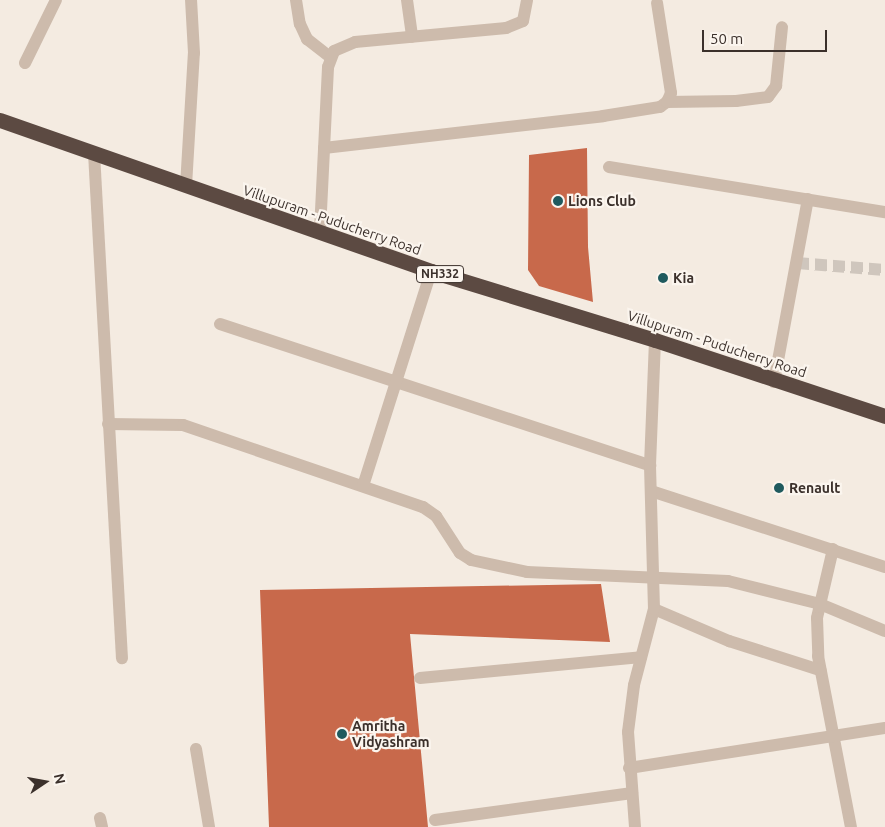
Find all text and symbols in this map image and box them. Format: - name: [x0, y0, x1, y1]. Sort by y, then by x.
- scale bar: [705, 20, 830, 52]
- text: 50 m: [710, 30, 743, 47]
- street label: Villupuram - Puducherry Road: [241, 182, 423, 258]
- place label: Lions Club: [568, 193, 636, 209]
- marker: Lions Club: [552, 195, 564, 207]
- road number: NH332: [415, 264, 465, 284]
- place label: Kia: [673, 270, 694, 286]
- marker: Kia: [657, 272, 669, 284]
- street label: Villupuram - Puducherry Road: [625, 307, 809, 381]
- place label: Renault: [789, 480, 840, 496]
- marker: Renault: [773, 482, 785, 494]
- place label: Amritha Vidyashram: [352, 718, 430, 750]
- marker: Amritha Vidyashram: [336, 728, 348, 740]
- north arrow: [20, 757, 70, 807]
- text: N: [51, 772, 69, 786]

